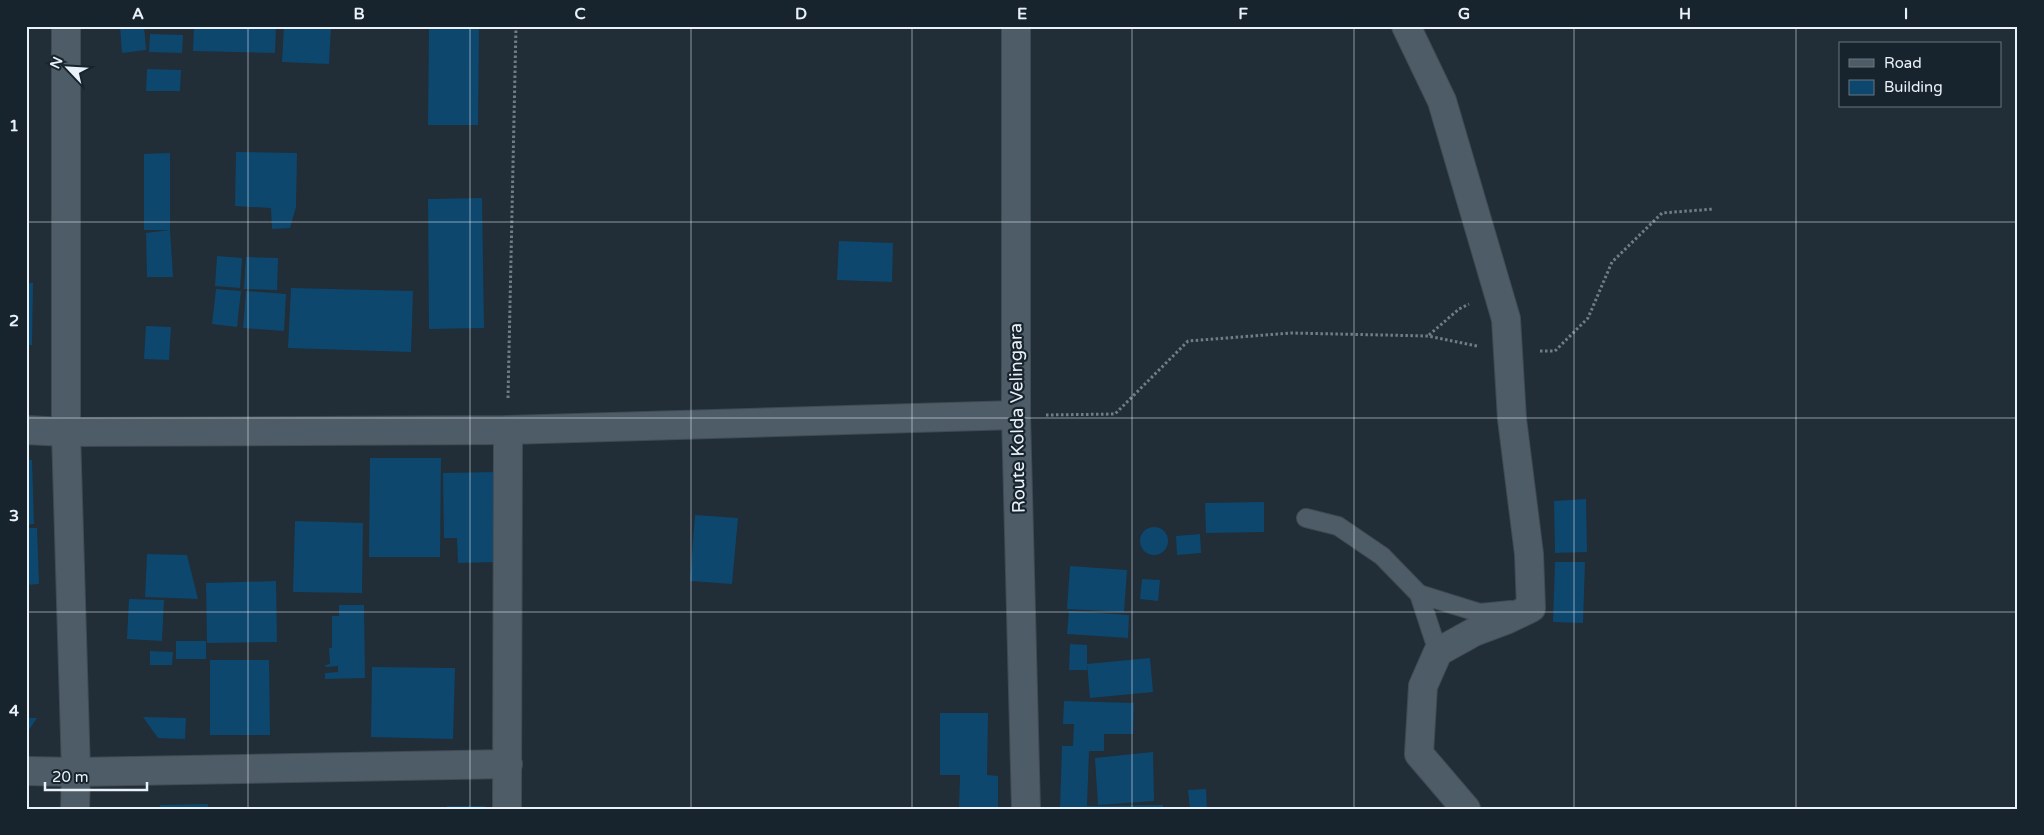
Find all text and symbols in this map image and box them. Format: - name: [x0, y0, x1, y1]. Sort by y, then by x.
- text: A: [132, 4, 144, 24]
- text: B: [353, 4, 365, 24]
- text: C: [574, 4, 586, 24]
- text: D: [795, 4, 807, 24]
- text: E: [1017, 4, 1027, 24]
- text: F: [1238, 4, 1248, 24]
- text: G: [1458, 4, 1470, 24]
- text: H: [1679, 4, 1691, 24]
- text: I: [1904, 4, 1908, 24]
- north arrow: [42, 42, 92, 92]
- legend: [1839, 42, 2002, 108]
- text: N: [47, 54, 67, 71]
- text: Road: [1884, 54, 1922, 72]
- text: Building: [1884, 78, 1943, 96]
- text: 1: [9, 116, 19, 136]
- text: 2: [9, 311, 19, 331]
- street label: Route Kolda Velingara: [1004, 323, 1030, 513]
- text: 3: [9, 506, 19, 526]
- text: 4: [9, 701, 19, 721]
- scale bar: [45, 760, 148, 792]
- text: 20 m: [52, 768, 89, 786]

